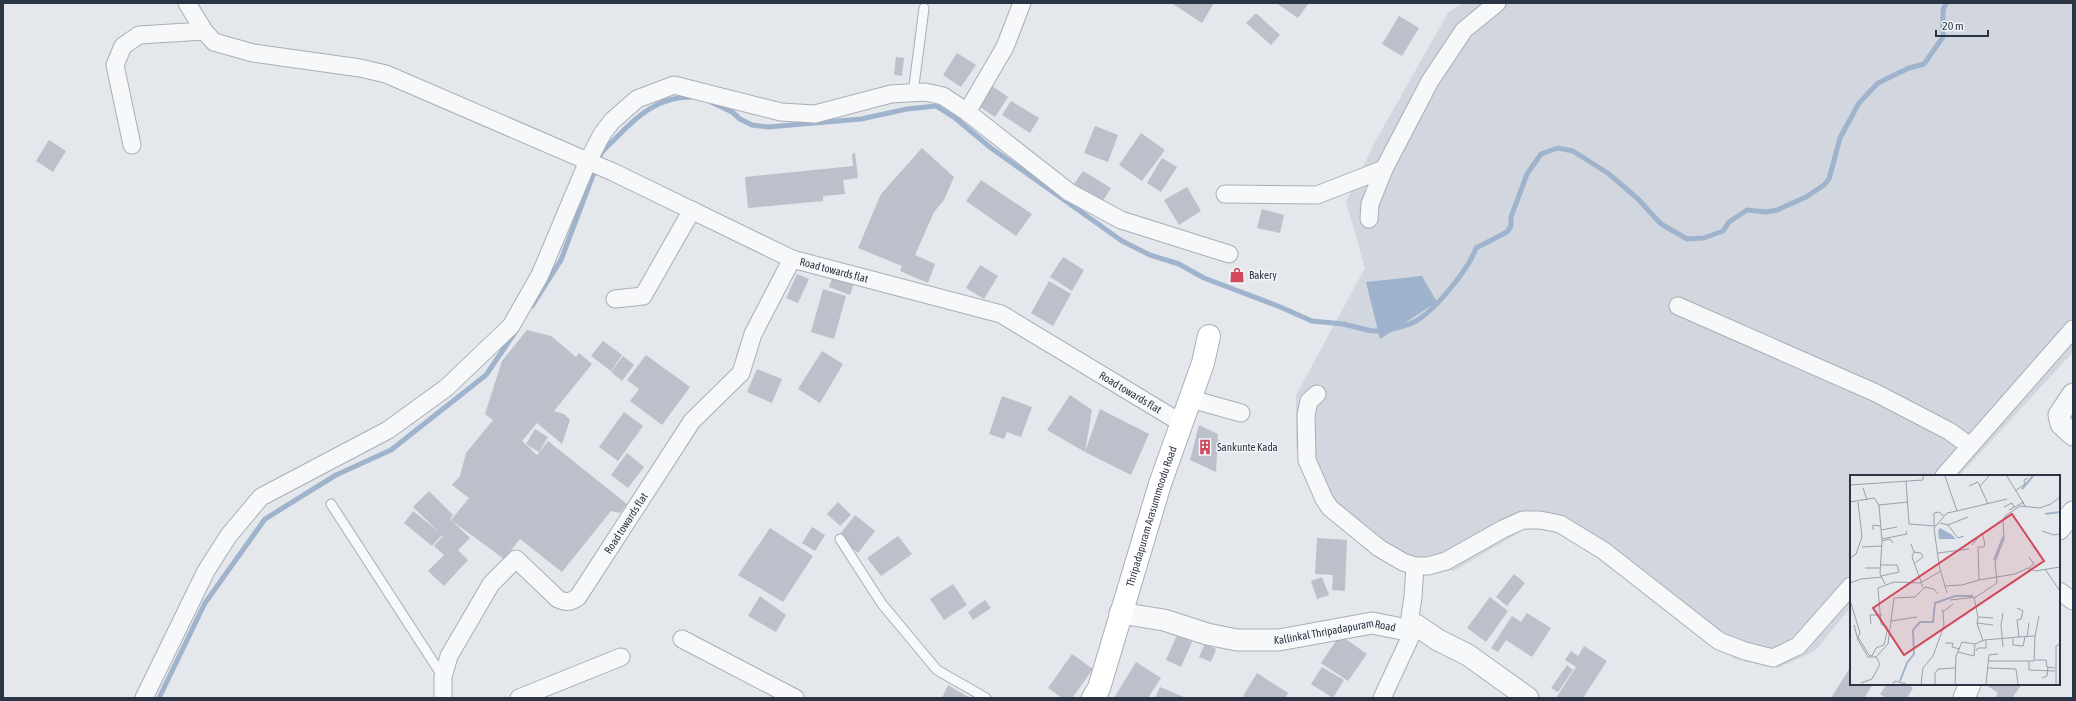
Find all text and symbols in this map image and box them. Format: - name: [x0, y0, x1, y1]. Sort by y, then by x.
- scale bar: [1936, 12, 1988, 38]
- text: 20 m: [1942, 19, 1964, 33]
- street label: Road towards flat: [798, 255, 870, 285]
- shop icon: Bakery: [1228, 266, 1246, 284]
- place label: Bakery: [1249, 269, 1277, 281]
- street label: Road towards flat: [1097, 369, 1164, 416]
- building icon: Sankunte Kada: [1196, 438, 1214, 456]
- place label: Sankunte Kada: [1217, 441, 1278, 453]
- street label: Thripadapuram Arasummoodu Road: [1124, 445, 1179, 588]
- inset map: [1850, 475, 2060, 685]
- street label: Road towards flat: [602, 490, 650, 556]
- street label: Kallinkal Thripadapuram Road: [1274, 617, 1397, 646]

